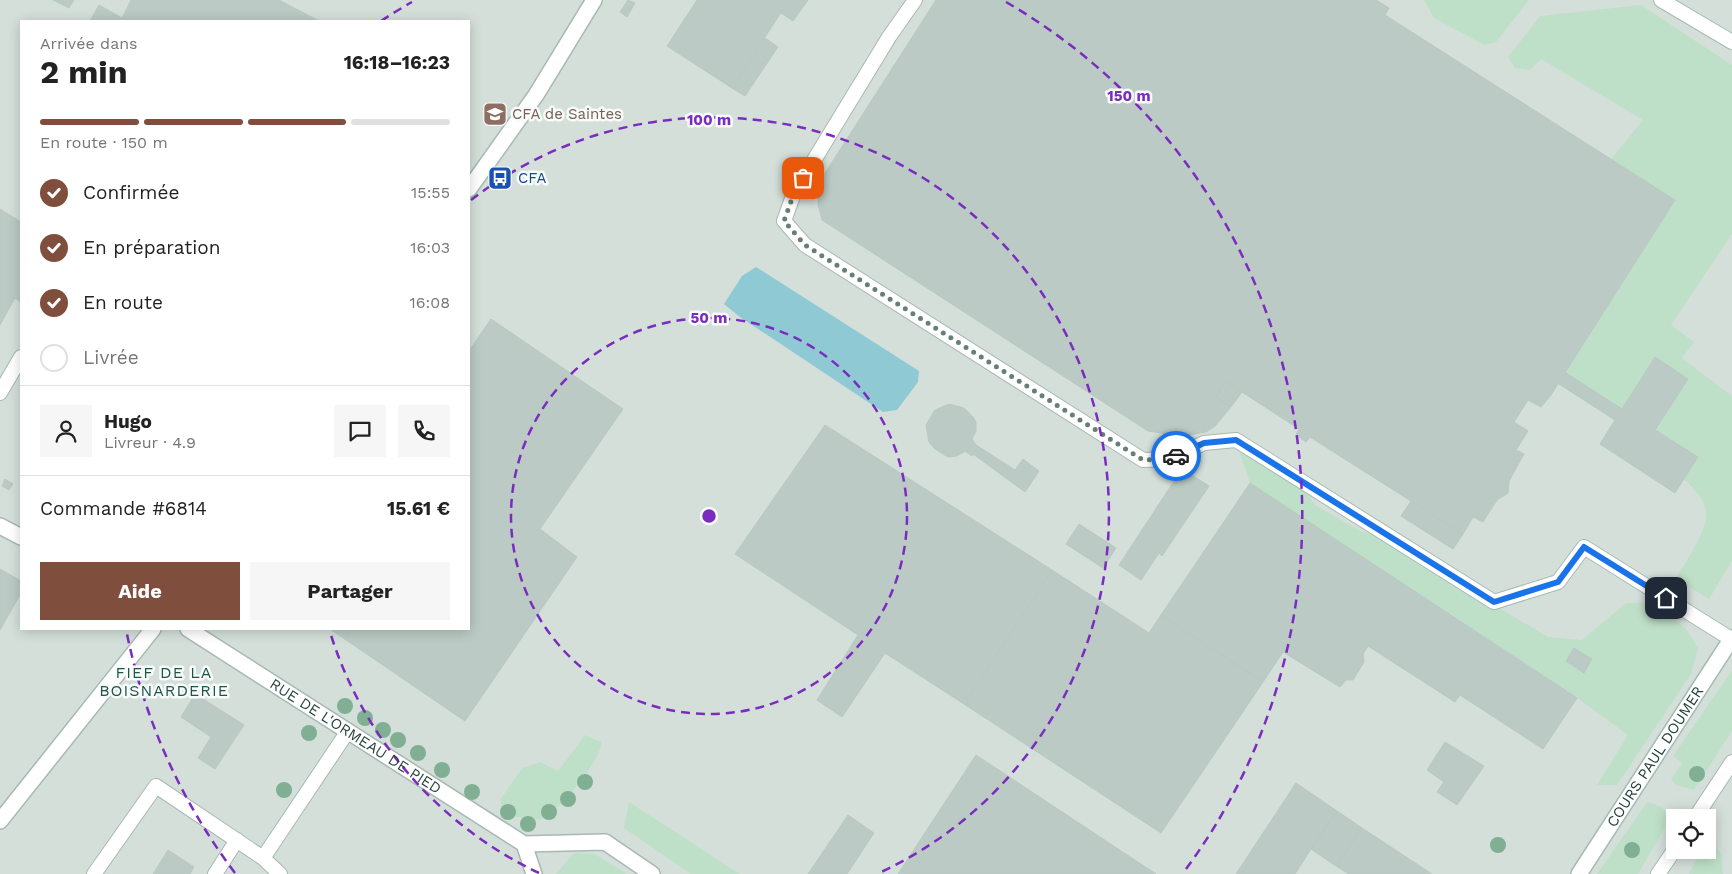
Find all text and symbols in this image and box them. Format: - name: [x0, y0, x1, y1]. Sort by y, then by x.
- text: Arrivée dans: [40, 34, 138, 53]
- text: 16:18–16:23: [344, 51, 450, 74]
- text: 2 min: [40, 53, 128, 91]
- text: 150 m: [1107, 87, 1151, 105]
- school or university icon: CFA de Saintes: [482, 101, 508, 127]
- place label: CFA de Saintes: [512, 105, 622, 123]
- text: 100 m: [687, 111, 731, 129]
- text: En route · 150 m: [40, 133, 168, 152]
- pin: [782, 157, 824, 199]
- icon: bag: [789, 164, 817, 192]
- bus stop icon: CFA: [487, 165, 513, 191]
- place label: CFA: [518, 169, 546, 187]
- icon: check: [40, 179, 68, 207]
- text: Confirmée: [83, 181, 179, 204]
- text: 15:55: [411, 183, 450, 202]
- icon: check: [40, 234, 68, 262]
- text: En préparation: [83, 236, 220, 259]
- text: 16:03: [410, 238, 450, 257]
- icon: check: [40, 289, 68, 317]
- text: En route: [83, 291, 163, 314]
- text: 16:08: [409, 293, 450, 312]
- text: 50 m: [691, 309, 727, 327]
- text: Livrée: [83, 346, 139, 369]
- button: person: [40, 405, 92, 457]
- button: chat: [334, 405, 386, 457]
- button: phone: [398, 405, 450, 457]
- text: Hugo: [104, 410, 152, 433]
- courier: [1151, 431, 1201, 481]
- text: Livreur · 4.9: [104, 433, 196, 452]
- icon: car: [1162, 442, 1190, 470]
- text: Commande #6814: [40, 497, 207, 520]
- text: 15.61 €: [387, 497, 450, 520]
- centre of rings: [700, 507, 718, 525]
- button: Aide: [40, 562, 240, 620]
- button: Partager: [250, 562, 450, 620]
- pin: [1645, 577, 1687, 619]
- icon: home: [1652, 584, 1680, 612]
- district label: FIEF DE LA BOISNARDERIE: [99, 663, 229, 700]
- street label: RUE DE L'ORMEAU DE PIED: [267, 675, 445, 798]
- street label: COURS PAUL DOUMER: [1603, 683, 1707, 830]
- map controls: [1666, 809, 1716, 859]
- button: locate: [1666, 809, 1716, 859]

